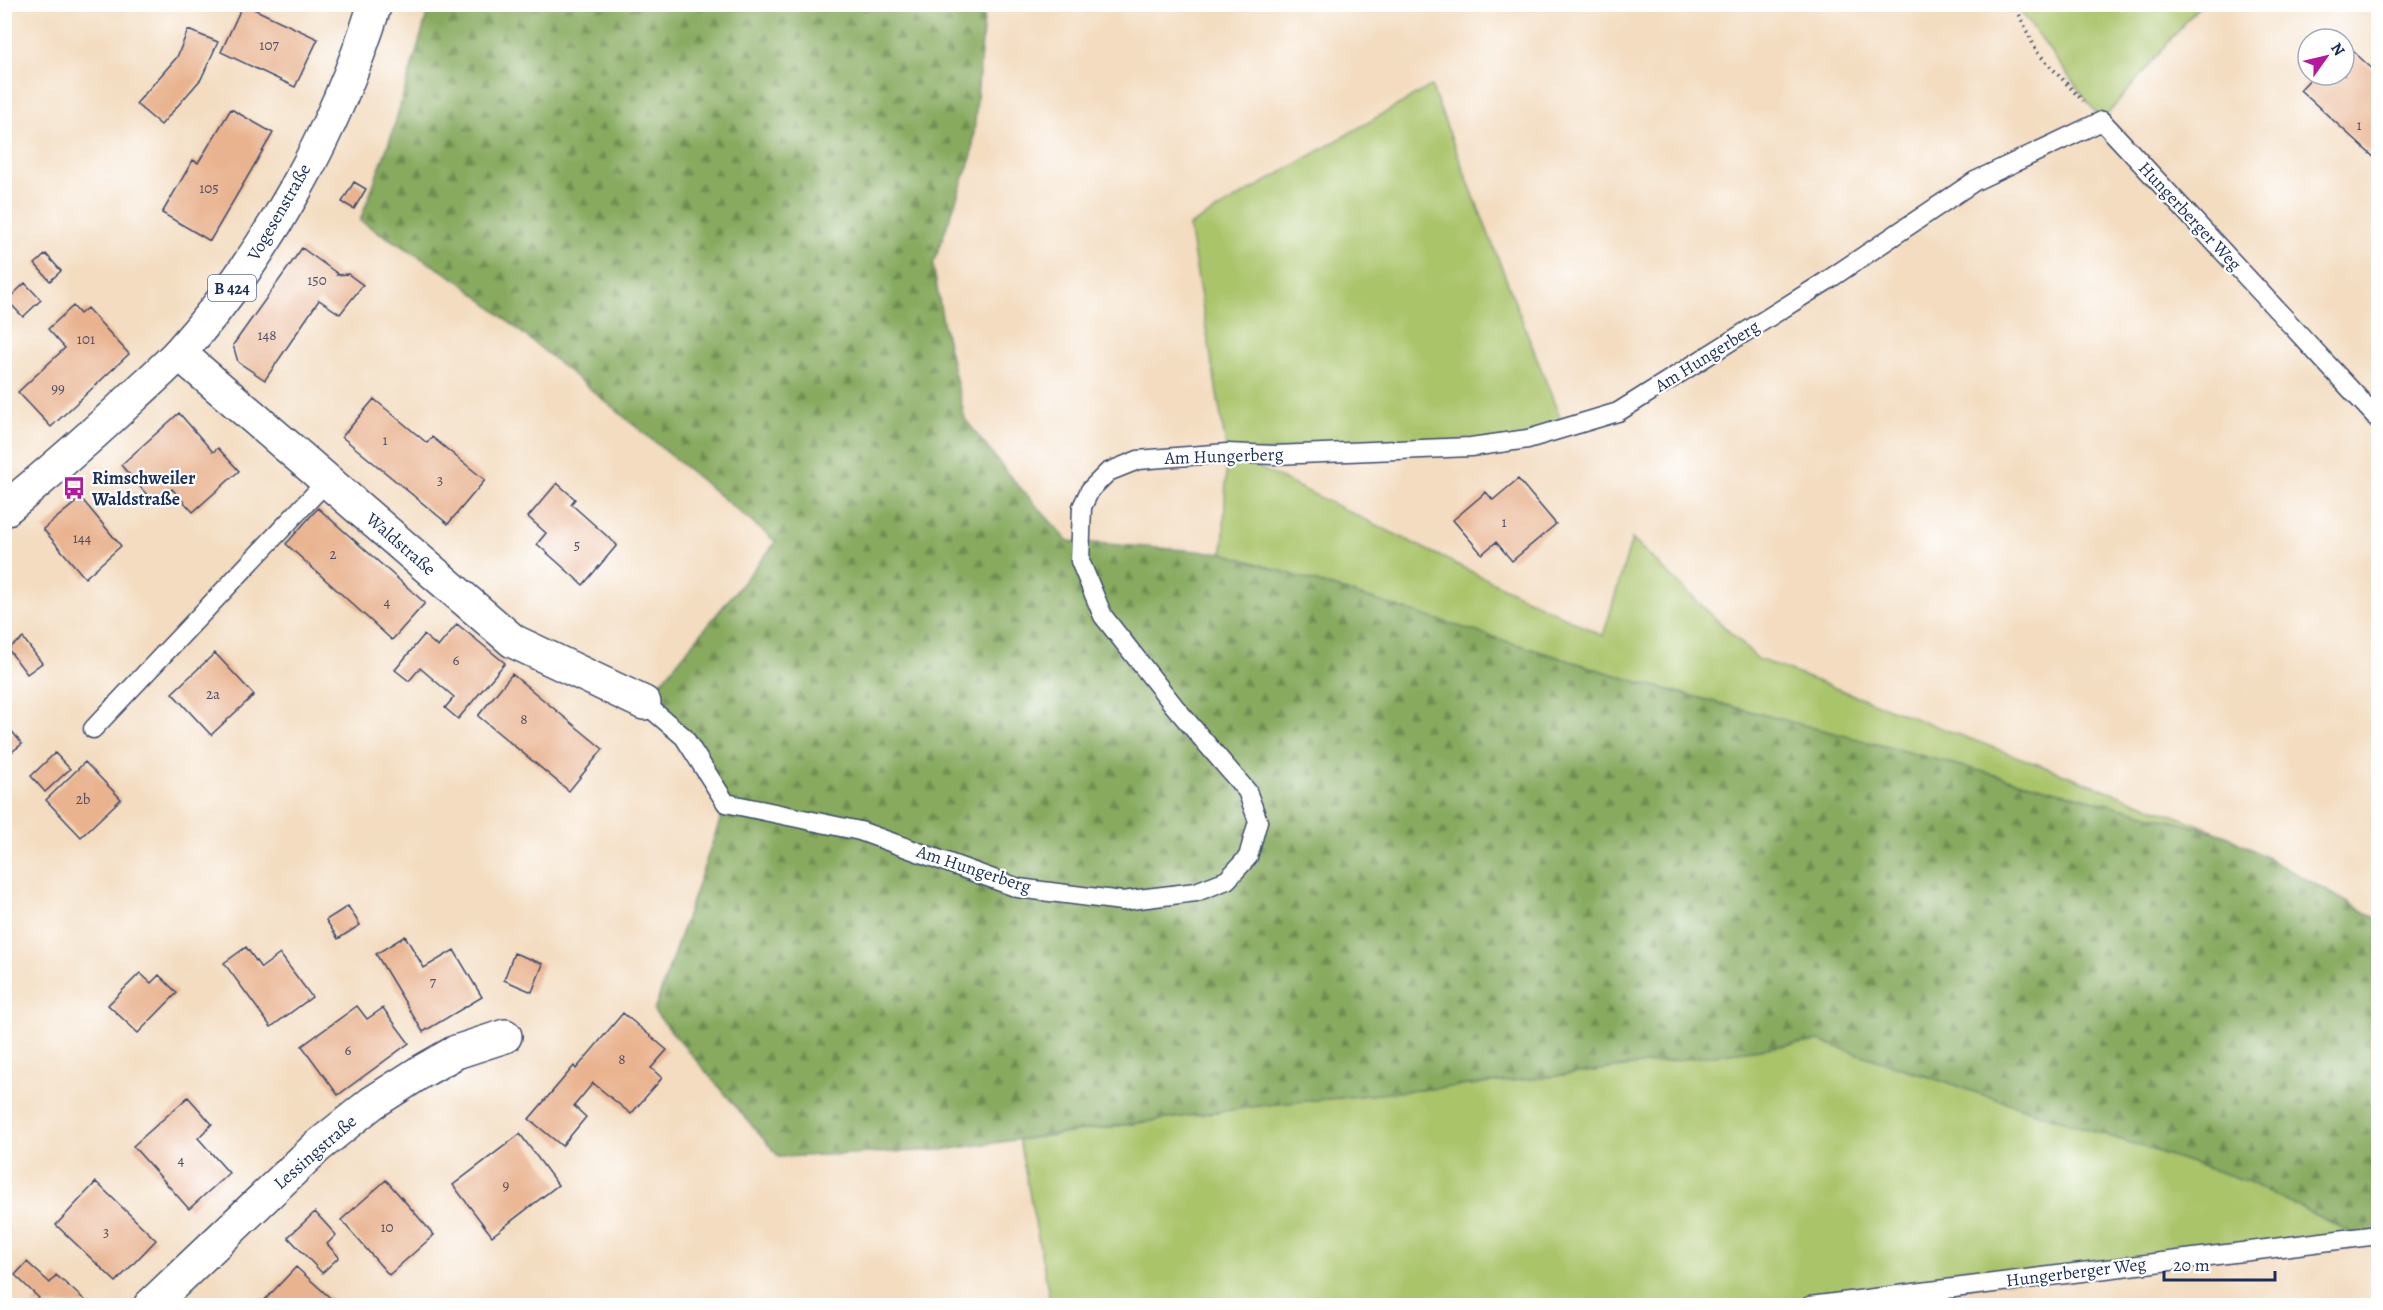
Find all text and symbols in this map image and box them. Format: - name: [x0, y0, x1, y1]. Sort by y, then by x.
- north arrow: [2296, 27, 2356, 87]
- house number: 107: [259, 35, 279, 55]
- text: N: [2325, 38, 2350, 60]
- house number: 1: [2356, 115, 2362, 135]
- street label: Hungerberger Weg: [2133, 156, 2247, 276]
- street label: Vogesenstraße: [241, 159, 316, 266]
- house number: 105: [199, 178, 219, 198]
- house number: 150: [307, 270, 327, 290]
- road number: B 424: [208, 275, 256, 301]
- street label: Am Hungerberg: [1649, 314, 1764, 398]
- house number: 148: [257, 325, 277, 345]
- house number: 101: [77, 329, 95, 349]
- house number: 99: [51, 378, 65, 398]
- house number: 1: [382, 430, 388, 450]
- street label: Am Hungerberg: [1163, 442, 1284, 470]
- place label: Rimschweiler Waldstraße: [91, 466, 196, 511]
- house number: 3: [437, 470, 443, 490]
- bus stop icon: Rimschweiler Waldstraße: [61, 475, 87, 501]
- street label: Waldstraße: [360, 506, 441, 581]
- house number: 1: [1501, 512, 1507, 532]
- house number: 144: [73, 528, 92, 548]
- house number: 5: [574, 535, 580, 555]
- house number: 2: [329, 544, 337, 564]
- house number: 4: [384, 592, 391, 612]
- house number: 6: [453, 650, 460, 670]
- house number: 2a: [206, 684, 220, 704]
- house number: 8: [520, 709, 528, 729]
- house number: 2b: [76, 789, 91, 809]
- street label: Am Hungerberg: [913, 839, 1034, 899]
- house number: 7: [430, 972, 437, 992]
- house number: 6: [345, 1040, 352, 1060]
- house number: 8: [618, 1049, 626, 1069]
- street label: Lessingstraße: [268, 1109, 362, 1195]
- house number: 4: [178, 1150, 185, 1170]
- house number: 9: [503, 1175, 510, 1195]
- house number: 10: [380, 1217, 394, 1237]
- house number: 3: [103, 1222, 109, 1242]
- scale bar: [2164, 1244, 2275, 1282]
- street label: Hungerberger Weg: [2005, 1251, 2147, 1293]
- text: 20 m: [2173, 1253, 2210, 1277]

